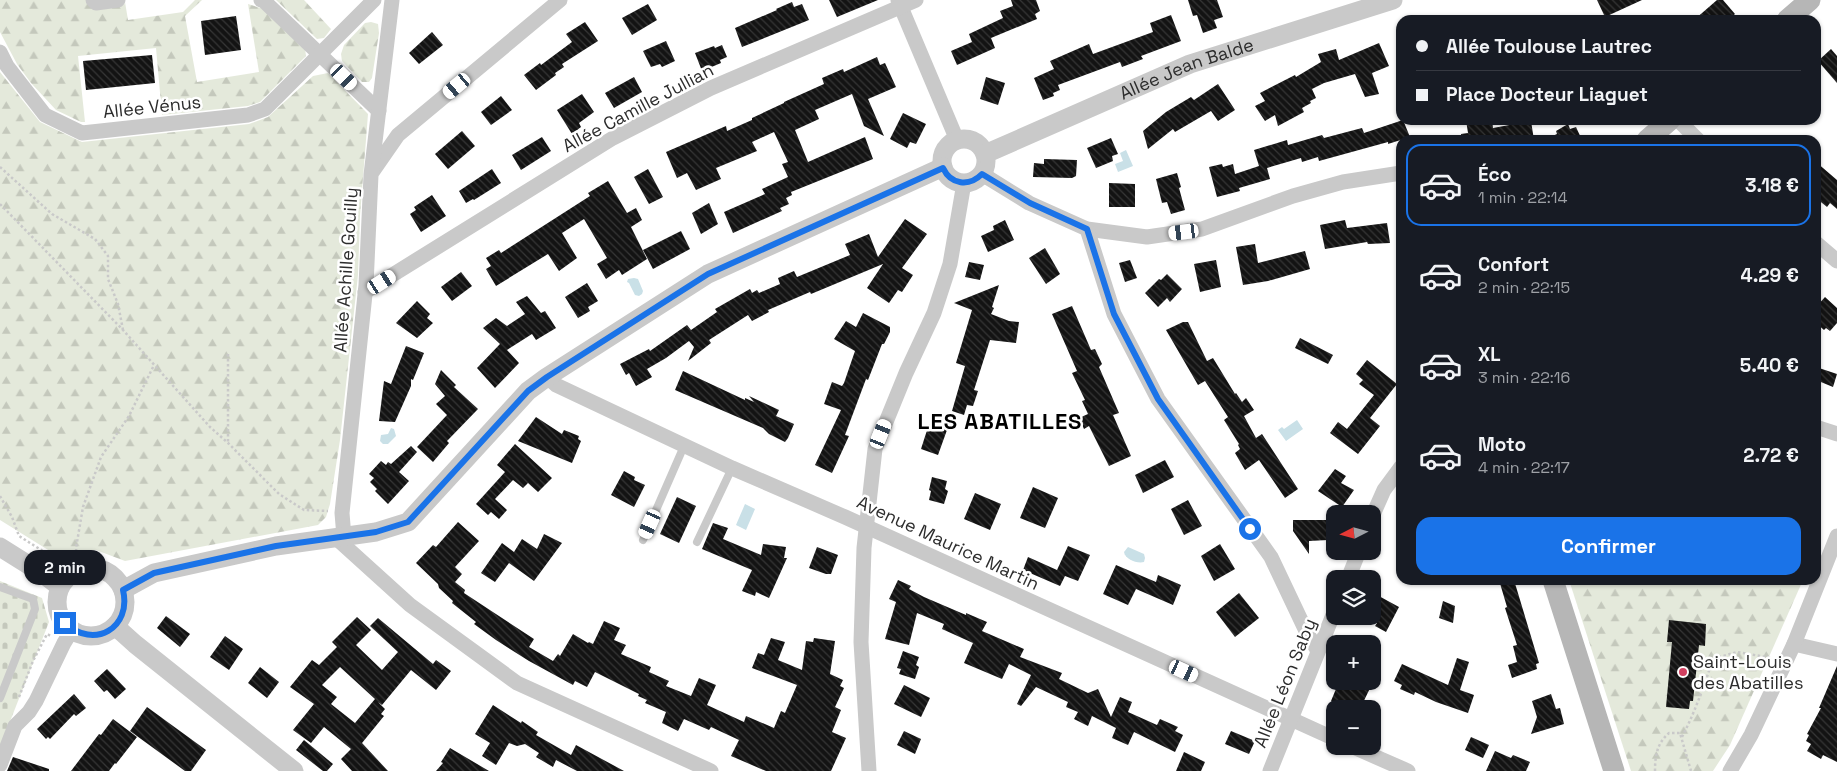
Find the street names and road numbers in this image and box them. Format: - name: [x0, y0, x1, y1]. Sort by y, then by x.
- street label: Allée Jean Balde: [1116, 33, 1256, 105]
- street label: Allée Camille Jullian: [558, 58, 717, 157]
- street label: Allée Vénus: [102, 90, 202, 123]
- street label: Allée Achille Gouilly: [328, 186, 363, 353]
- street label: Avenue Maurice Martin: [853, 490, 1043, 595]
- street label: Allée Léon Saby: [1248, 615, 1321, 751]

